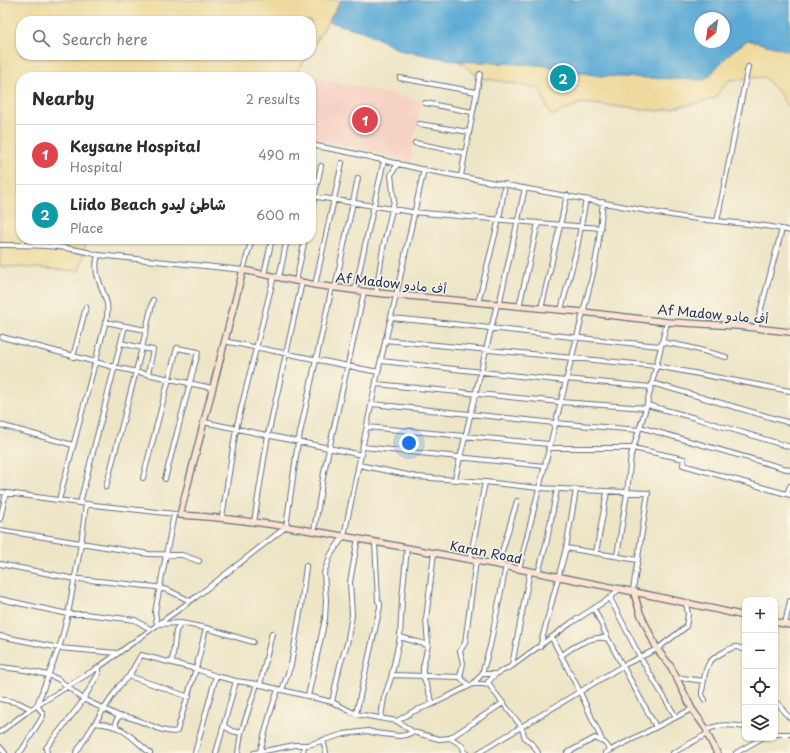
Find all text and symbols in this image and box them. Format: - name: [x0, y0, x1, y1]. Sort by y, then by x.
- north arrow: [694, 12, 730, 48]
- search box: [16, 16, 316, 60]
- icon: search: [30, 27, 52, 49]
- text: Search here: [62, 27, 148, 50]
- pin: 2: [550, 63, 576, 93]
- text: Nearby: [32, 85, 94, 111]
- text: 2 results: [246, 89, 300, 108]
- pin: 1: [352, 105, 378, 135]
- text: Keysane Hospital: [70, 134, 201, 157]
- text: 1: [42, 145, 48, 164]
- text: 490 m: [258, 145, 300, 164]
- text: Hospital: [70, 157, 122, 176]
- text: Liido Beach شاطئ ليدو: [70, 192, 226, 215]
- text: 2: [40, 205, 50, 224]
- text: 600 m: [256, 205, 300, 224]
- text: Place: [70, 218, 103, 237]
- street label: Af Madow أف مادو: [335, 267, 448, 298]
- street label: Af Madow أف مادو: [657, 299, 770, 328]
- your location: [399, 433, 419, 453]
- street label: Karan Road: [448, 535, 524, 568]
- map controls: [742, 597, 778, 741]
- button: +: [742, 597, 778, 633]
- button: −: [742, 633, 778, 669]
- button: locate: [742, 669, 778, 705]
- button: layers: [742, 705, 778, 741]

